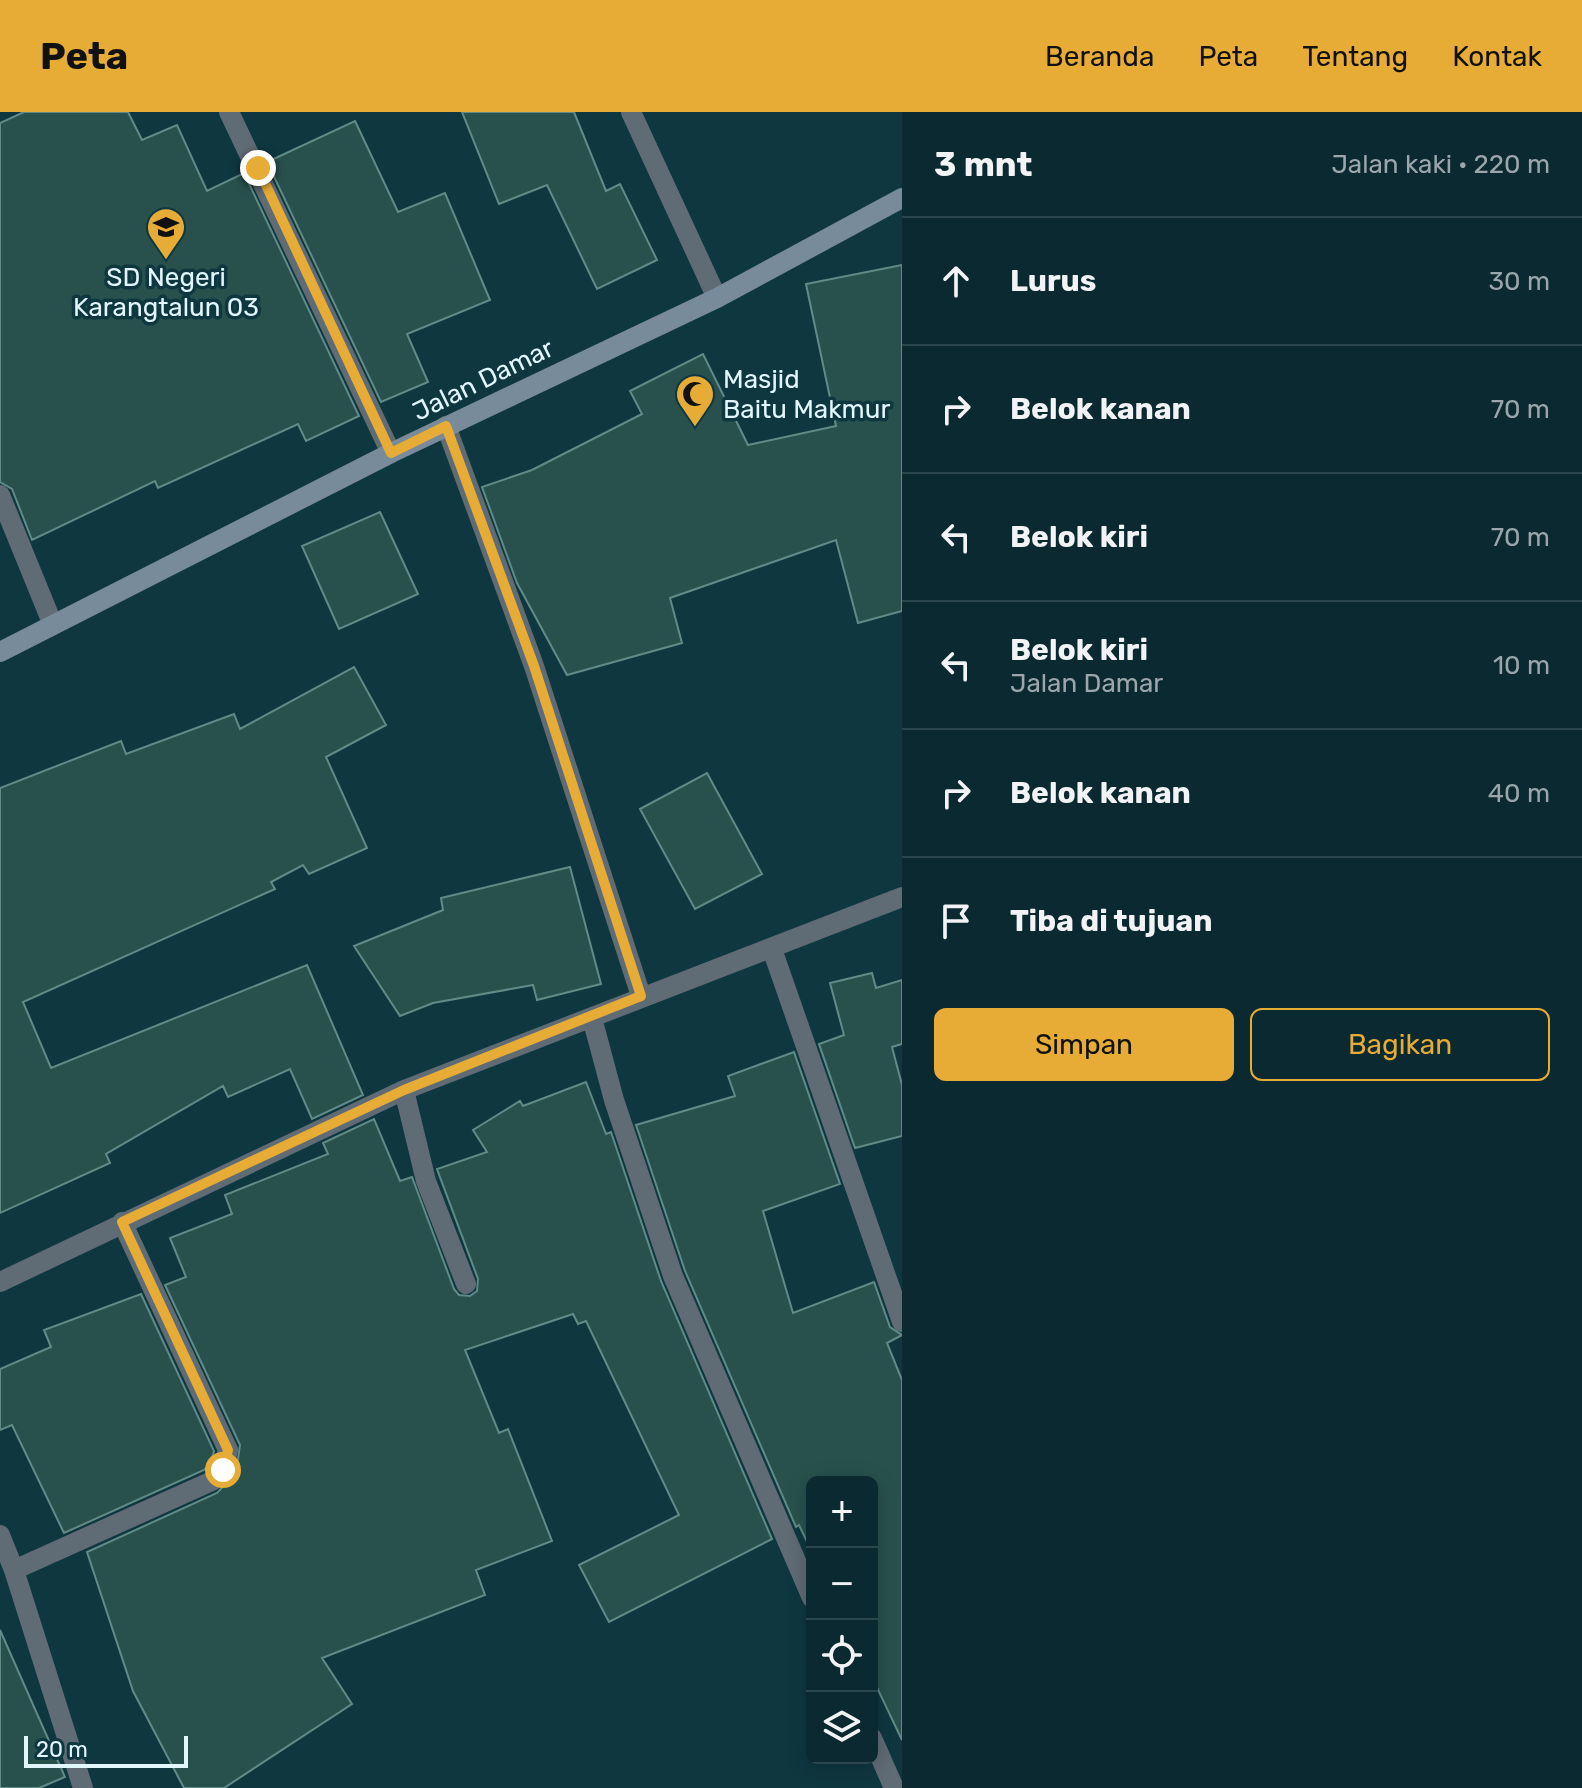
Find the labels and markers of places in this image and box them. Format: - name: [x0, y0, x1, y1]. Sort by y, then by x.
- school or university icon: SD Negeri Karangtalun 03: [145, 206, 187, 261]
- place label: SD Negeri Karangtalun 03: [73, 262, 259, 323]
- place label: Masjid Baitu Makmur: [723, 364, 890, 425]
- mosque icon: Masjid Baitu Makmur: [674, 373, 716, 428]

